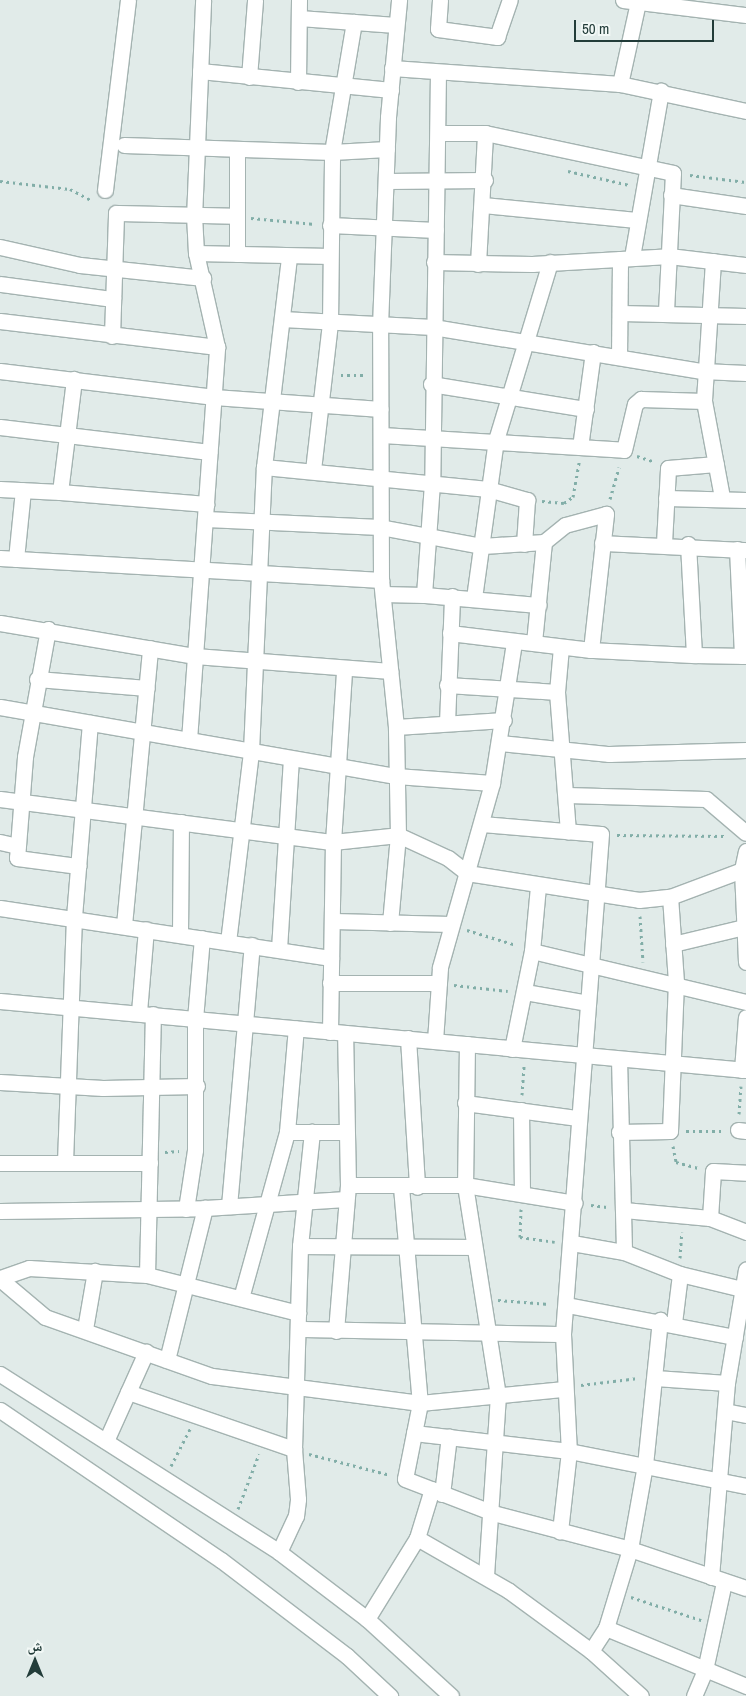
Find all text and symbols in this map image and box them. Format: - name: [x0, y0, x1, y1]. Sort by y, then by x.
- scale bar: [576, 10, 716, 42]
- text: 50 m: [582, 18, 609, 39]
- north arrow: [10, 1636, 60, 1686]
- text: ش: [28, 1637, 42, 1655]

